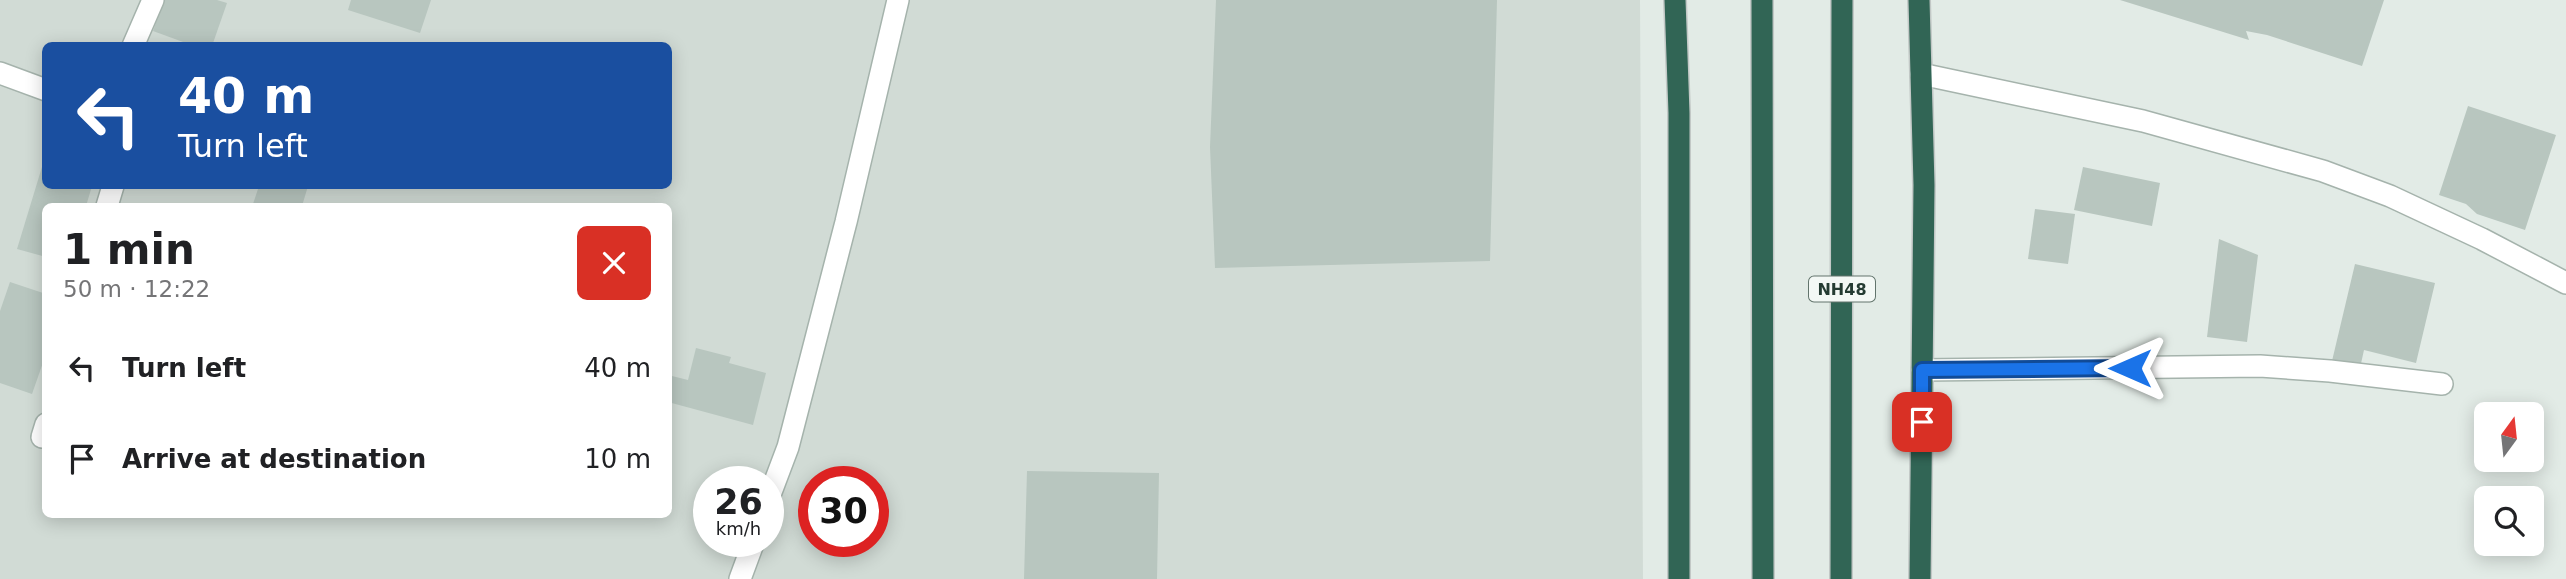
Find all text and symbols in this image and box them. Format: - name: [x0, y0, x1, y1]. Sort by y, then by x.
- text: 40 m: [178, 68, 314, 125]
- icon: left: [63, 70, 154, 161]
- text: Turn left: [178, 127, 308, 165]
- text: 1 min: [63, 225, 195, 274]
- button: close: [577, 226, 651, 300]
- text: 50 m · 12:22: [63, 276, 210, 302]
- road number: NH48: [1809, 276, 1875, 302]
- position arrow: [2093, 331, 2167, 405]
- icon: left: [63, 349, 101, 387]
- text: Turn left: [122, 353, 246, 383]
- text: 40 m: [584, 353, 651, 383]
- pin: [1892, 392, 1952, 452]
- north arrow: [2474, 402, 2544, 472]
- map controls: [2474, 402, 2544, 556]
- icon: arrive: [1903, 403, 1941, 441]
- icon: arrive: [63, 440, 101, 478]
- text: Arrive at destination: [122, 444, 426, 474]
- text: 10 m: [584, 444, 651, 474]
- speed limit sign: 30: [798, 466, 889, 557]
- text: 26: [714, 482, 763, 522]
- button: search: [2474, 486, 2544, 556]
- text: km/h: [716, 518, 761, 539]

